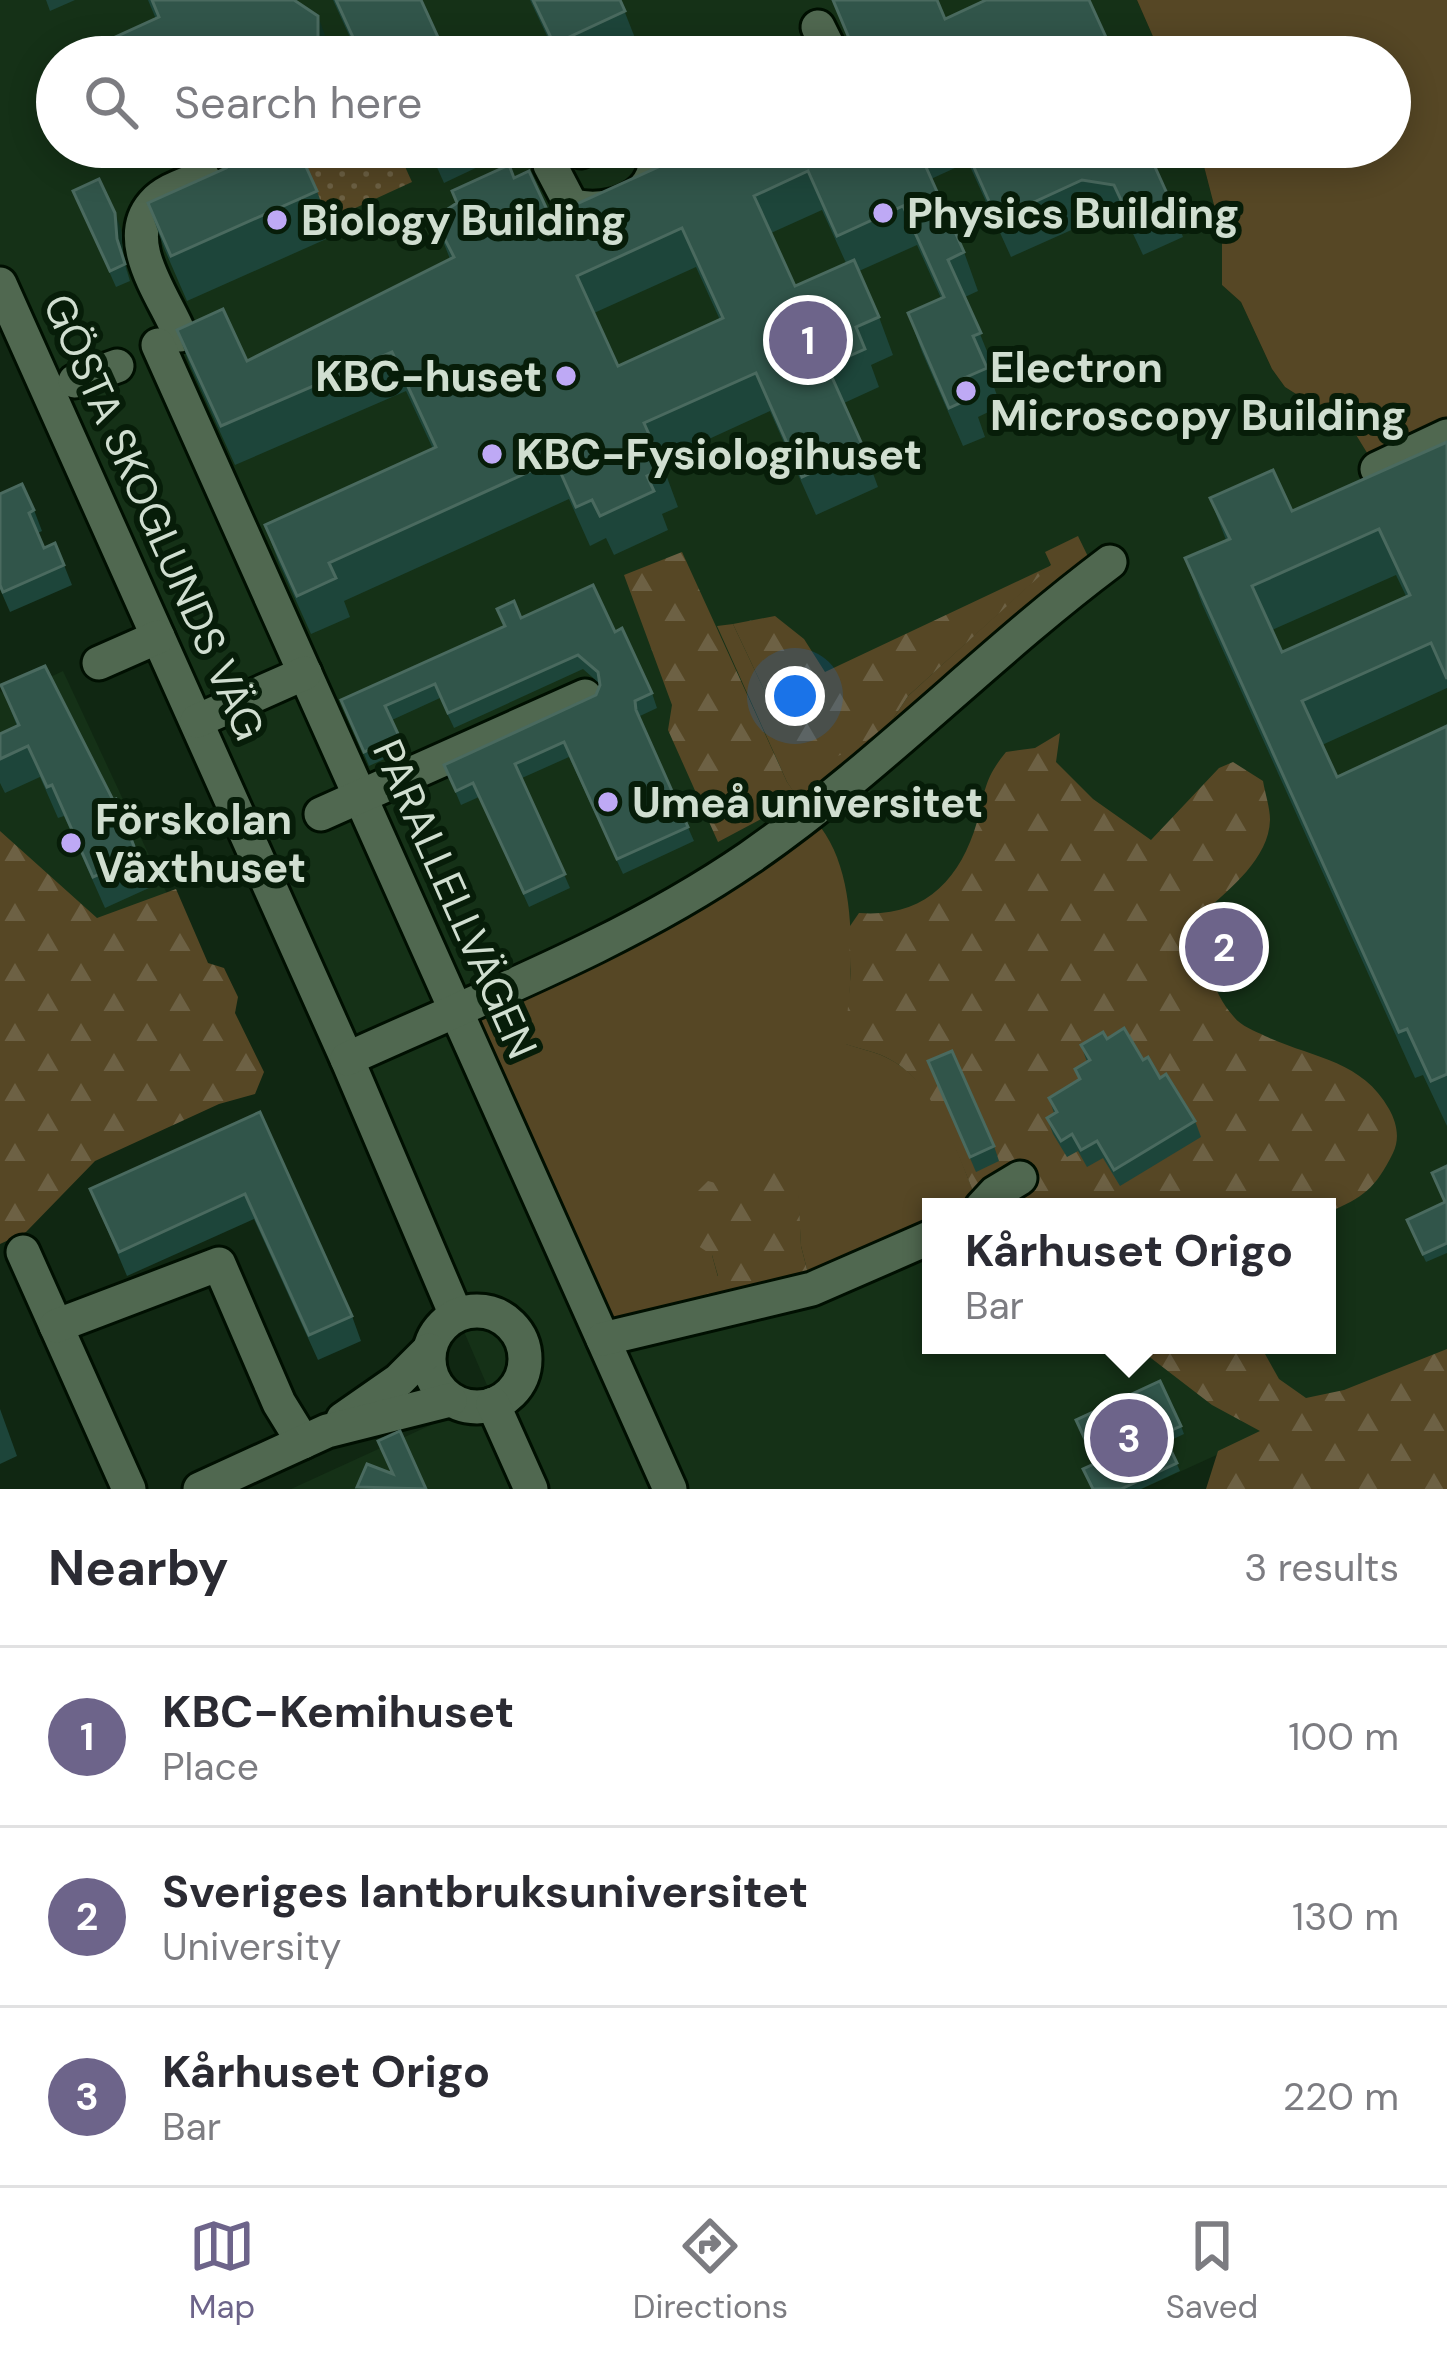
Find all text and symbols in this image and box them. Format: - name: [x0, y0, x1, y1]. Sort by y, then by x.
- search box: [36, 36, 1411, 168]
- icon: search: [78, 69, 144, 135]
- text: Search here: [174, 73, 422, 132]
- place label: Physics Building: [907, 186, 1239, 241]
- place label: Biology Building: [301, 193, 626, 248]
- marker: Physics Building: [870, 200, 896, 226]
- marker: Biology Building: [264, 207, 290, 233]
- street label: GÖSTA SKOGLUNDS VÄG: [31, 285, 277, 749]
- pin: 1: [769, 295, 847, 385]
- place label: Electron Microscopy Building: [990, 340, 1406, 443]
- place label: KBC-huset: [315, 349, 542, 404]
- marker: KBC-huset: [553, 363, 579, 389]
- marker: Electron Microscopy Building: [953, 378, 979, 404]
- place label: KBC-Fysiologihuset: [516, 427, 922, 482]
- marker: KBC-Fysiologihuset: [479, 441, 505, 467]
- your location: [765, 666, 825, 726]
- street label: PARALLELLVÄGEN: [360, 731, 550, 1067]
- place label: Umeå universitet: [632, 775, 983, 830]
- marker: Umeå universitet: [595, 789, 621, 815]
- place label: Förskolan Växthuset: [95, 792, 306, 895]
- marker: Förskolan Växthuset: [58, 830, 84, 856]
- pin: 2: [1185, 902, 1263, 992]
- popup: [922, 1198, 1336, 1354]
- text: Kårhuset Origo: [965, 1221, 1293, 1280]
- text: Bar: [965, 1280, 1024, 1331]
- pin: 3: [1090, 1393, 1168, 1483]
- text: Nearby: [48, 1534, 229, 1601]
- text: 3 results: [1244, 1542, 1399, 1593]
- text: KBC-Kemihuset: [162, 1682, 514, 1741]
- text: 1: [80, 1711, 94, 1762]
- text: 100 m: [1288, 1711, 1399, 1762]
- text: Place: [162, 1741, 259, 1792]
- text: Sveriges lantbruksuniversitet: [162, 1862, 808, 1921]
- text: 2: [76, 1891, 98, 1942]
- text: 130 m: [1292, 1891, 1399, 1942]
- text: University: [162, 1921, 341, 1972]
- text: Kårhuset Origo: [162, 2042, 490, 2101]
- text: 3: [75, 2071, 99, 2122]
- text: 220 m: [1283, 2071, 1399, 2122]
- text: Bar: [162, 2101, 221, 2152]
- tab: Map: [189, 2213, 255, 2328]
- tab: Directions: [633, 2213, 788, 2328]
- tab: Saved: [1166, 2213, 1258, 2328]

